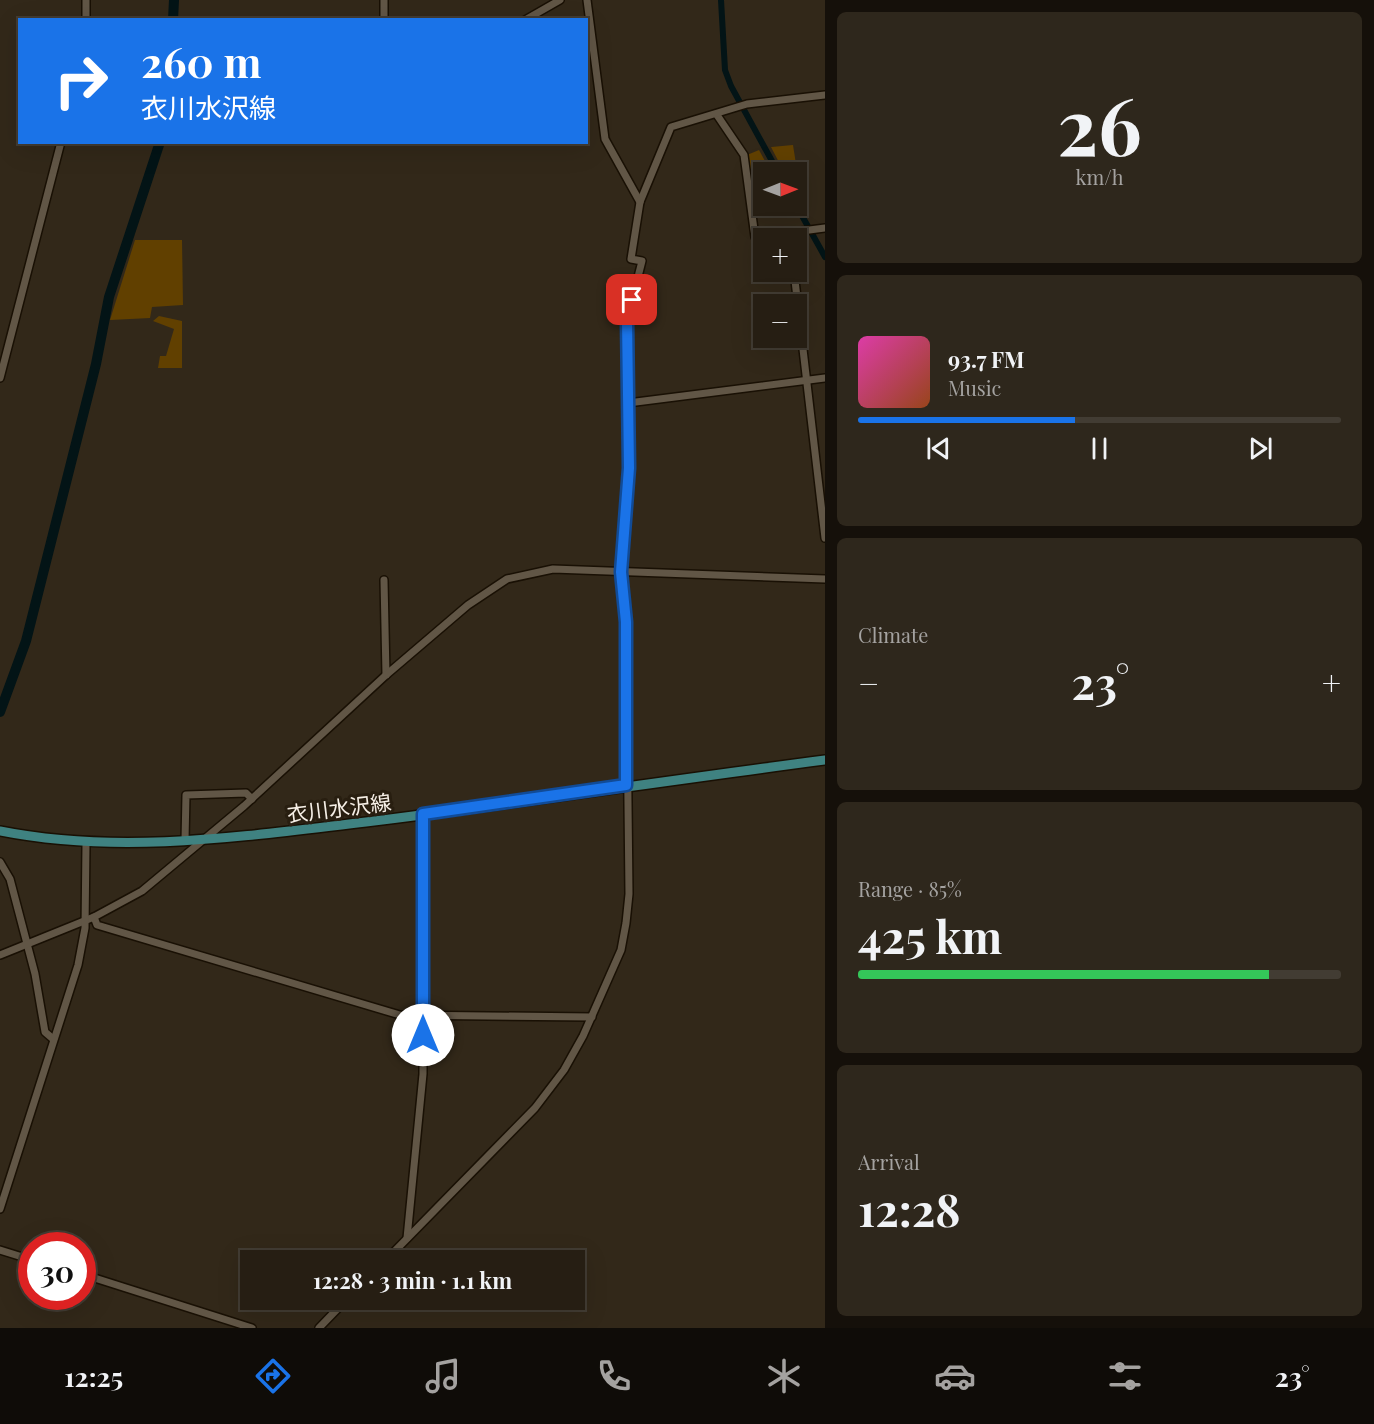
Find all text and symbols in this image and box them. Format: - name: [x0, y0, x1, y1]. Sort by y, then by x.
- text: 260 m: [141, 33, 261, 89]
- icon: right: [42, 42, 120, 120]
- text: 26: [1057, 72, 1142, 176]
- text: 衣川水沢線: [141, 89, 276, 125]
- north arrow: [753, 162, 807, 216]
- map controls: [753, 162, 807, 348]
- text: km/h: [1076, 163, 1123, 190]
- button: +: [753, 228, 807, 282]
- pin: [606, 274, 657, 325]
- icon: arrive: [615, 283, 648, 316]
- button: −: [753, 294, 807, 348]
- text: 93.7 FM: [948, 344, 1025, 374]
- text: Music: [948, 374, 1001, 401]
- icon: previous: [922, 432, 955, 465]
- icon: pause: [1083, 432, 1116, 465]
- icon: next: [1244, 432, 1277, 465]
- text: Climate: [858, 621, 928, 648]
- text: 23°: [1071, 651, 1130, 711]
- text: −: [858, 660, 879, 704]
- text: +: [1322, 660, 1341, 704]
- street label: 衣川水沢線: [285, 787, 393, 827]
- text: Range · 85%: [858, 875, 962, 902]
- text: 425 km: [858, 905, 1002, 965]
- position arrow: [391, 1003, 455, 1067]
- text: Arrival: [858, 1148, 920, 1175]
- text: 12:28: [858, 1178, 961, 1238]
- speed limit sign: 30: [18, 1232, 96, 1310]
- text: 12:28 · 3 min · 1.1 km: [313, 1265, 512, 1295]
- icon: directions: [252, 1355, 294, 1397]
- icon: music: [422, 1355, 464, 1397]
- icon: phone: [593, 1355, 635, 1397]
- icon: climate: [763, 1355, 805, 1397]
- icon: car: [934, 1355, 976, 1397]
- icon: filters: [1104, 1355, 1146, 1397]
- text: 12:25: [64, 1358, 123, 1394]
- text: 23°: [1275, 1358, 1310, 1394]

